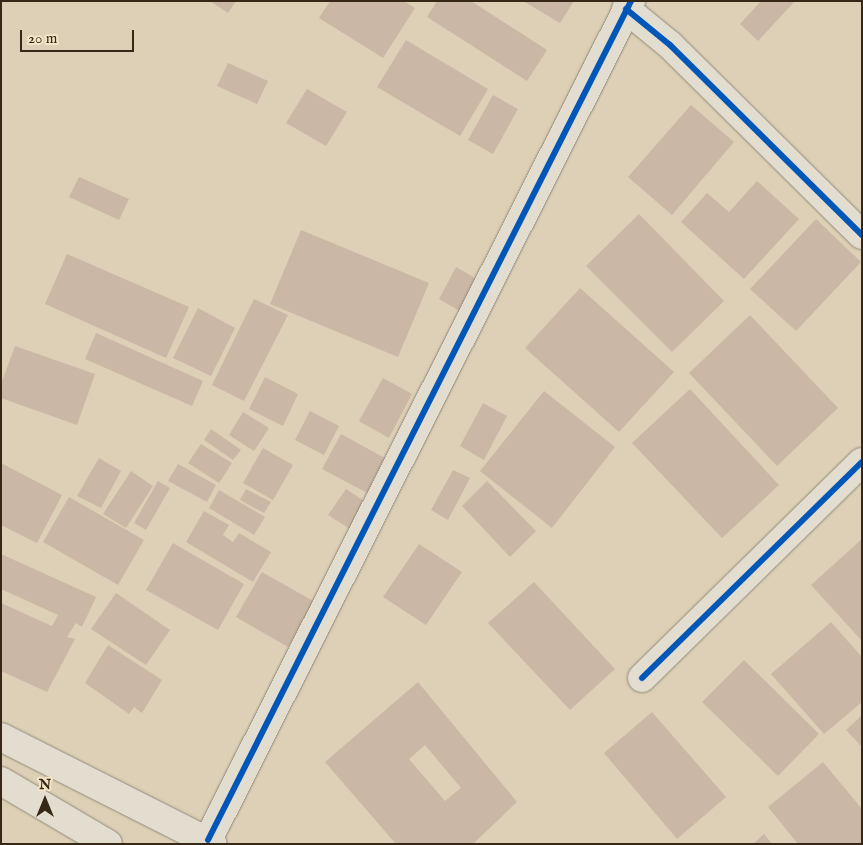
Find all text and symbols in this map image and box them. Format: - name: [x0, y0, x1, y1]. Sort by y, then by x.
- scale bar: [22, 20, 136, 52]
- text: 20 m: [28, 29, 57, 48]
- north arrow: [20, 775, 70, 825]
- text: N: [39, 776, 51, 794]

